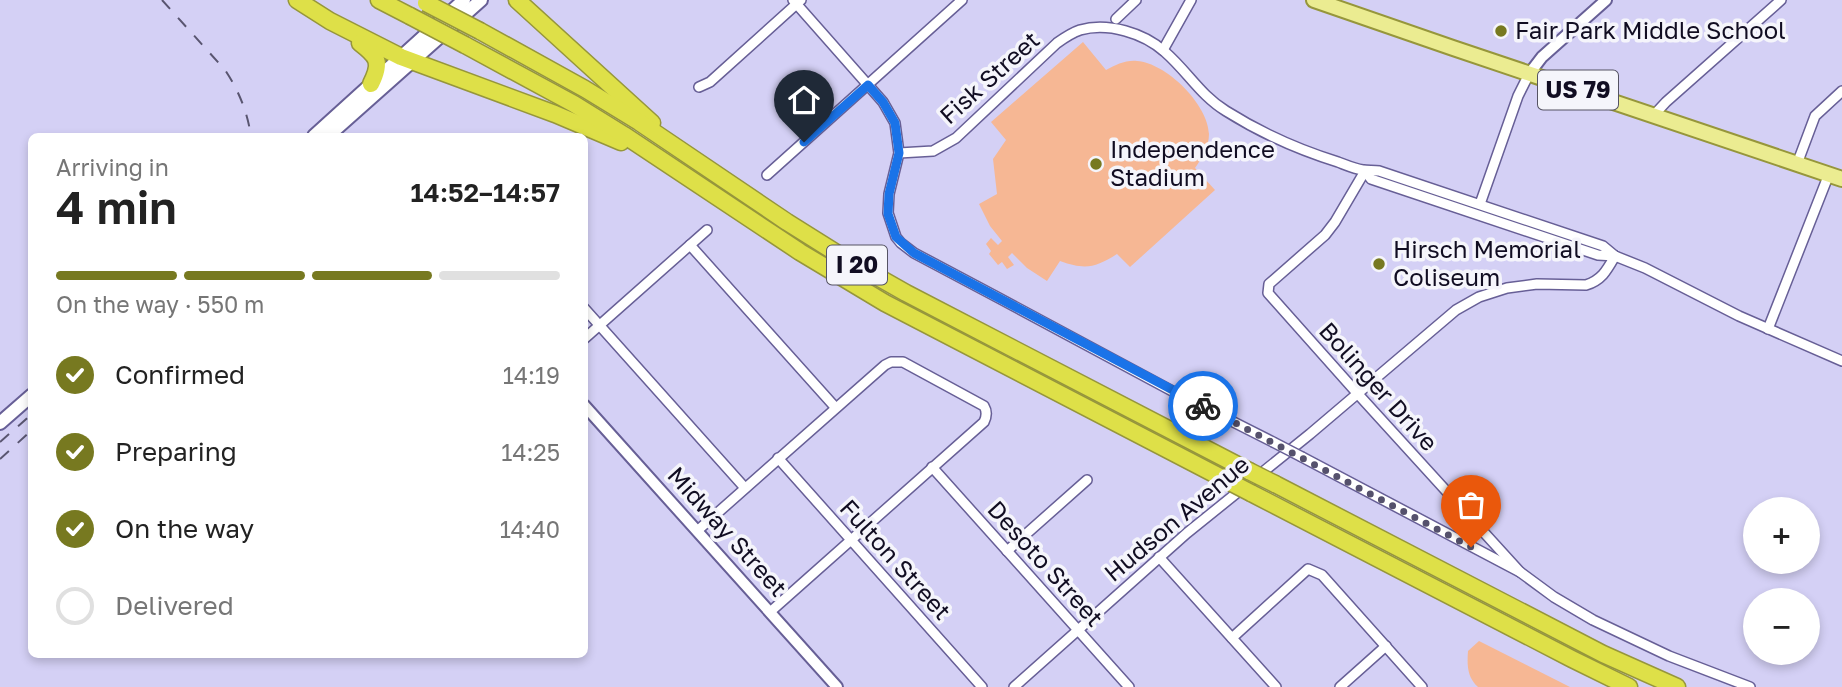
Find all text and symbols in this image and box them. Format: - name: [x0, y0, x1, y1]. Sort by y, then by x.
- place label: Fair Park Middle School: [1515, 15, 1786, 44]
- marker: Fair Park Middle School: [1493, 23, 1509, 39]
- street label: Fisk Street: [933, 25, 1045, 129]
- pin: [774, 70, 834, 142]
- road number: US 79: [1538, 71, 1618, 110]
- icon: home: [785, 81, 823, 119]
- place label: Independence Stadium: [1110, 134, 1275, 191]
- text: Arriving in: [56, 153, 169, 181]
- marker: Independence Stadium: [1088, 156, 1104, 172]
- text: 14:52–14:57: [410, 177, 560, 208]
- text: 4 min: [56, 179, 177, 234]
- place label: Hirsch Memorial Coliseum: [1393, 234, 1581, 291]
- road number: I 20: [827, 246, 887, 284]
- marker: Hirsch Memorial Coliseum: [1371, 256, 1387, 272]
- text: On the way · 550 m: [56, 290, 264, 318]
- street label: Bolinger Drive: [1314, 316, 1444, 456]
- icon: check: [56, 356, 94, 394]
- text: Confirmed: [115, 359, 245, 390]
- text: 14:19: [503, 361, 560, 389]
- courier: [1168, 371, 1238, 441]
- icon: bike: [1184, 387, 1222, 425]
- icon: check: [56, 433, 94, 471]
- text: Preparing: [115, 436, 237, 467]
- text: 14:25: [501, 438, 560, 466]
- street label: Hudson Avenue: [1098, 449, 1254, 587]
- street label: Midway Street: [662, 460, 794, 602]
- pin: [1441, 475, 1501, 547]
- icon: bag: [1452, 486, 1490, 524]
- street label: Fulton Street: [835, 493, 958, 625]
- street label: Desoto Street: [982, 494, 1110, 632]
- map controls: [1743, 497, 1820, 665]
- button: +: [1743, 497, 1820, 574]
- icon: check: [56, 510, 94, 548]
- text: On the way: [115, 513, 254, 544]
- text: 14:40: [500, 515, 560, 543]
- button: −: [1743, 588, 1820, 665]
- text: Delivered: [115, 590, 234, 621]

